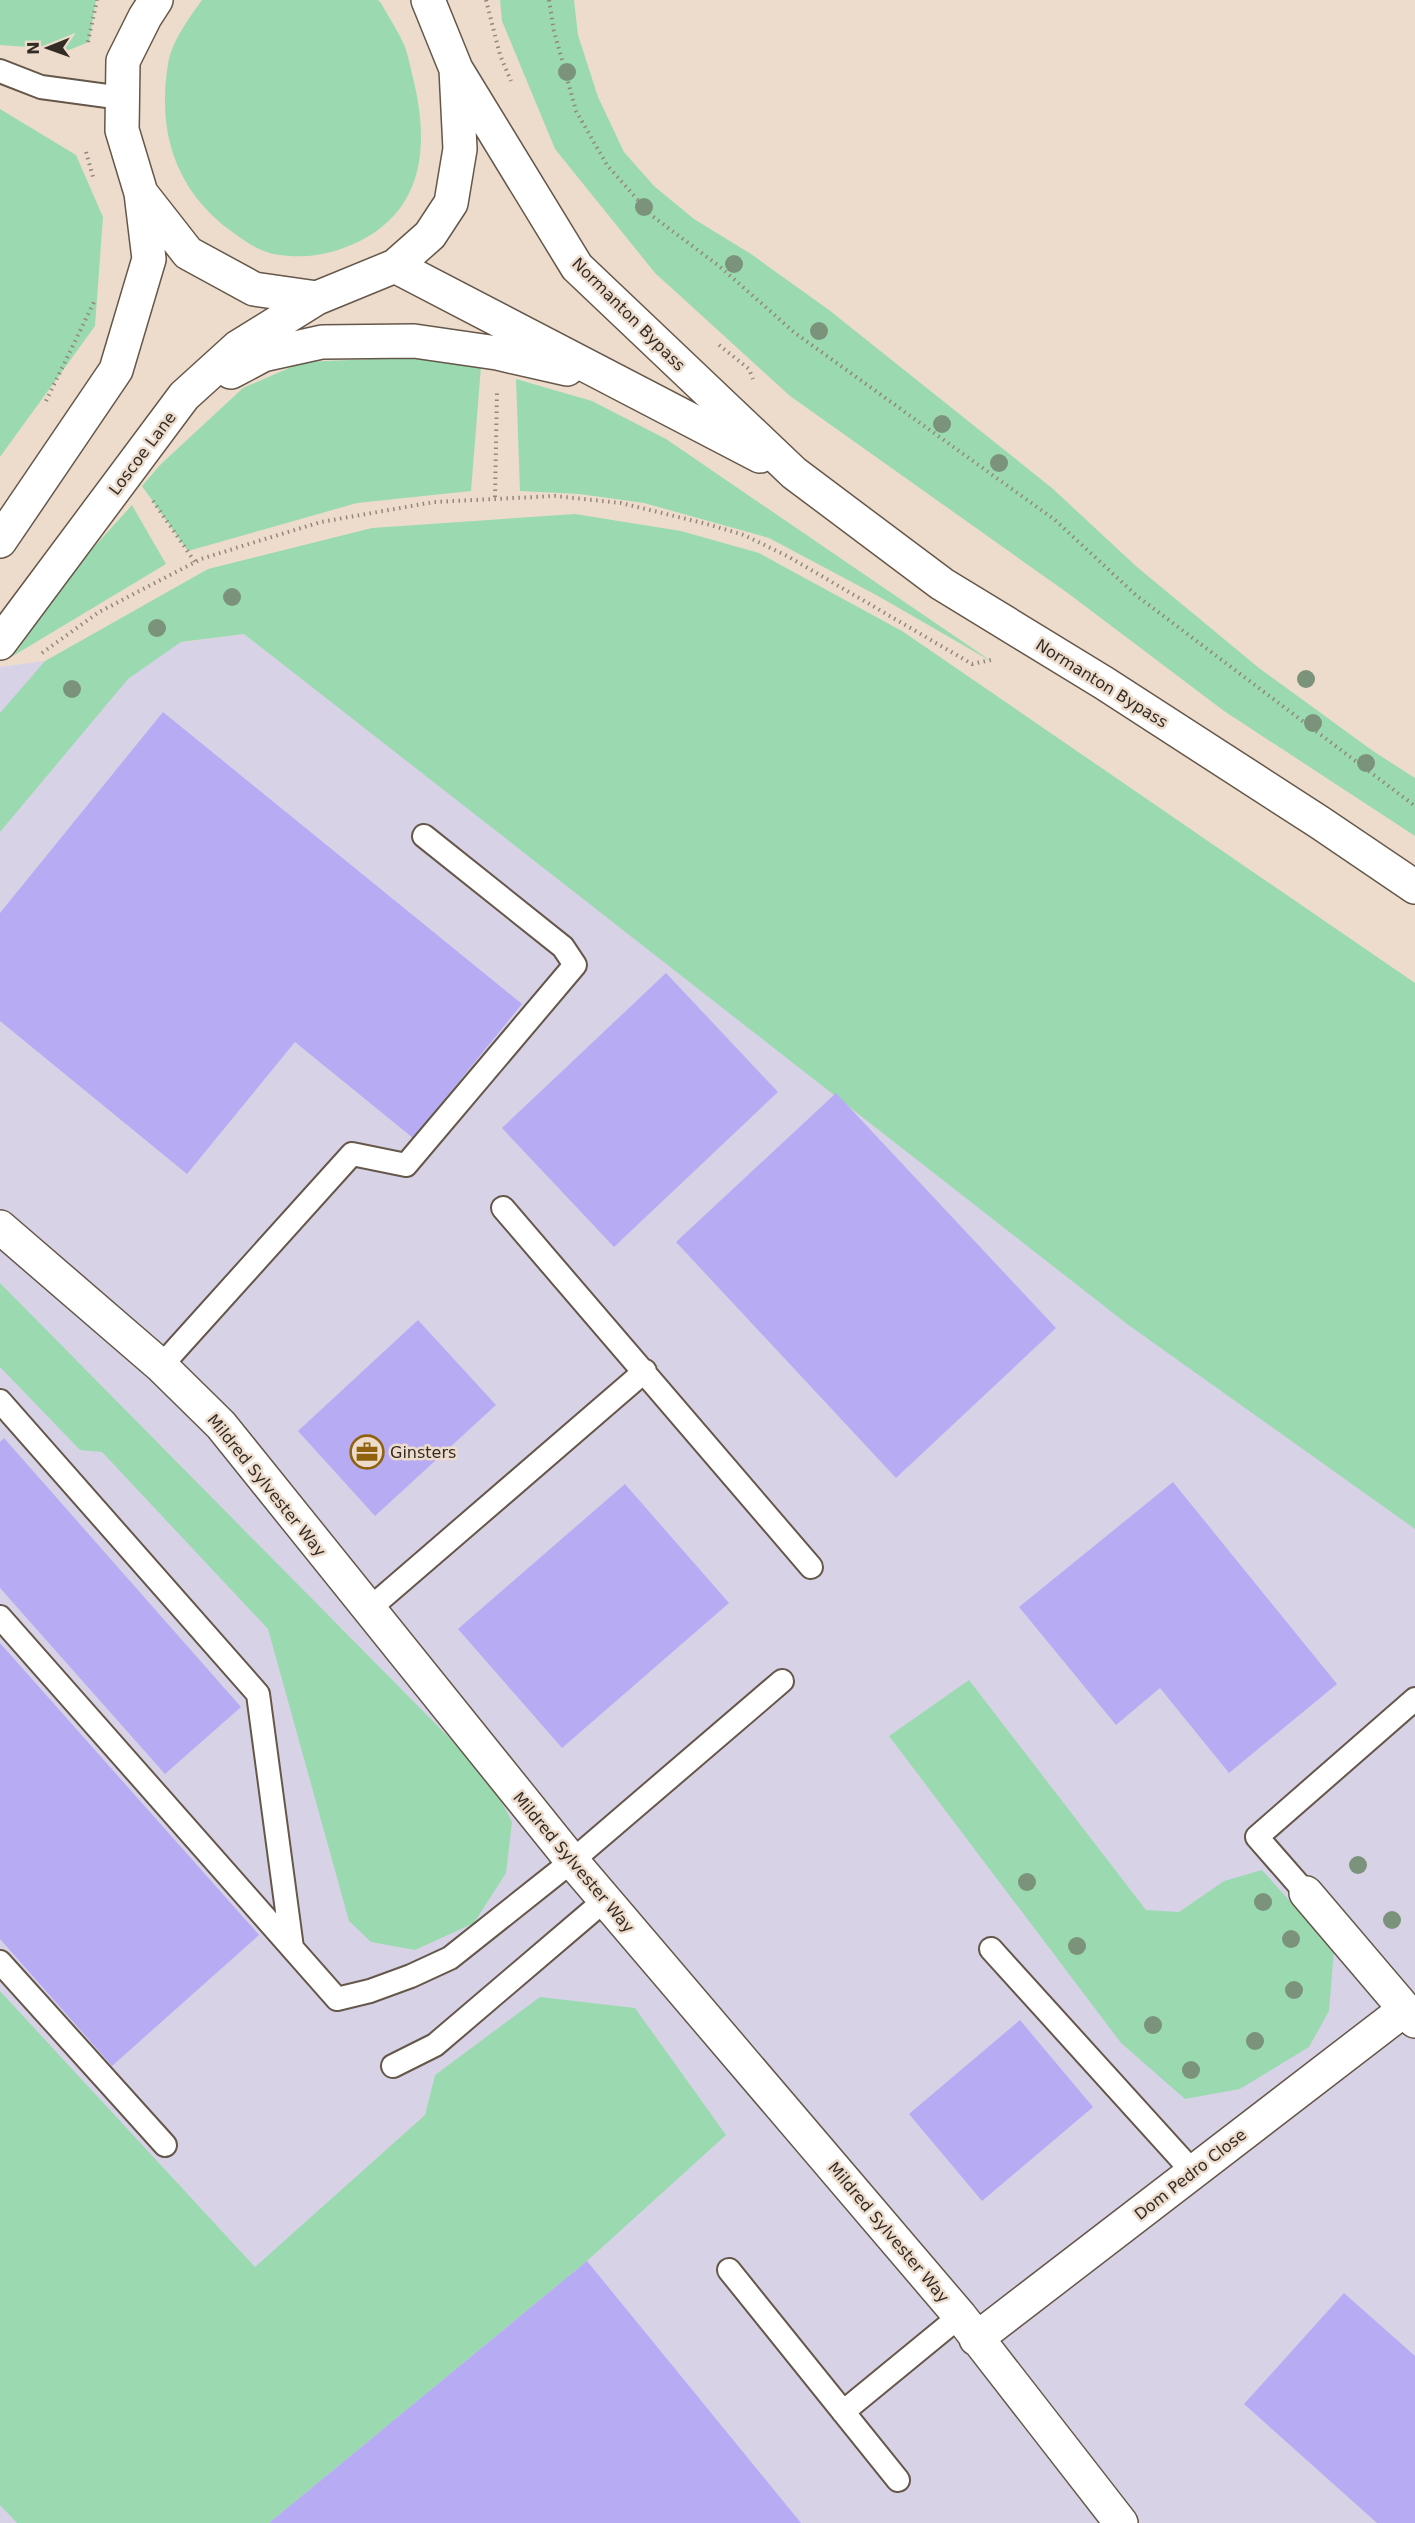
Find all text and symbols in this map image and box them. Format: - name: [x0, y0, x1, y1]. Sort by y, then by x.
- north arrow: [18, 18, 78, 78]
- text: N: [24, 41, 43, 55]
- street label: Normanton Bypass: [568, 254, 689, 375]
- street label: Loscoe Lane: [105, 408, 180, 499]
- street label: Normanton Bypass: [1032, 635, 1171, 732]
- street label: Mildred Sylvester Way: [203, 1410, 330, 1560]
- office icon: Ginsters: [349, 1434, 385, 1470]
- place label: Ginsters: [390, 1443, 456, 1462]
- street label: Mildred Sylvester Way: [509, 1788, 638, 1937]
- street label: Dom Pedro Close: [1131, 2125, 1250, 2224]
- street label: Mildred Sylvester Way: [824, 2158, 953, 2307]

